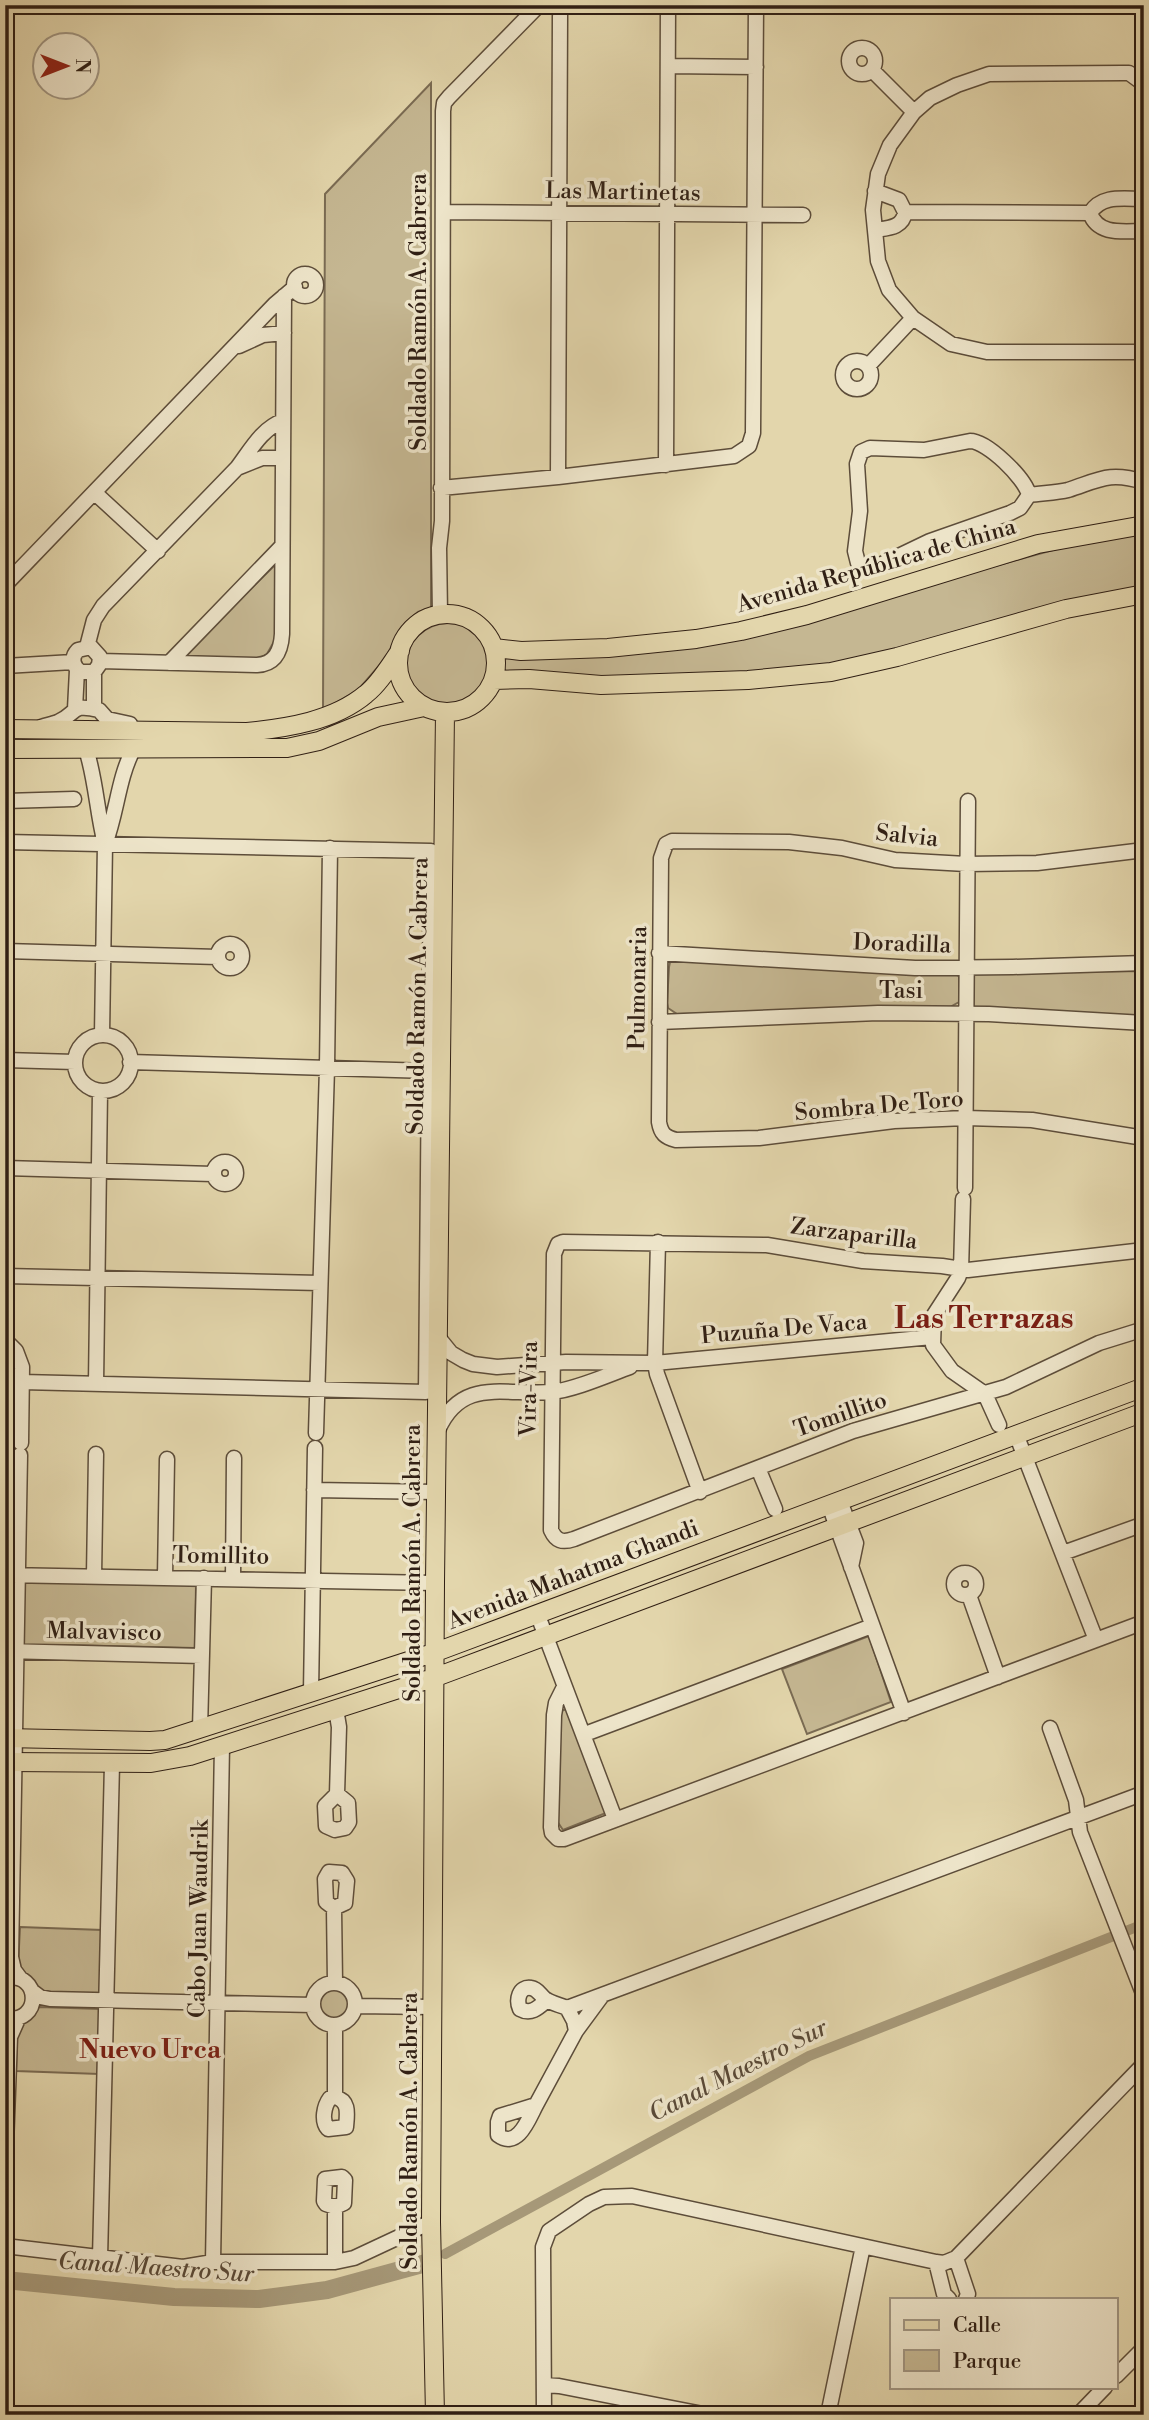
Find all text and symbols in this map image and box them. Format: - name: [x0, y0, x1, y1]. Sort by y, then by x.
- north arrow: [32, 32, 102, 102]
- text: N: [70, 58, 94, 74]
- street label: Soldado Ramón A. Cabrera: [405, 173, 433, 451]
- street label: Las Martinetas: [545, 177, 701, 207]
- street label: Avenida República de China: [732, 513, 1019, 620]
- street label: Salvia: [874, 819, 940, 853]
- street label: Soldado Ramón A. Cabrera: [402, 857, 434, 1135]
- street label: Pulmonaria: [623, 925, 653, 1050]
- street label: Doradilla: [852, 928, 952, 960]
- street label: Tasi: [879, 977, 923, 1005]
- street label: Sombra De Toro: [793, 1085, 965, 1127]
- street label: Zarzaparilla: [789, 1212, 919, 1256]
- district label: Las Terrazas: [894, 1300, 1074, 1338]
- street label: Puzuña De Vaca: [700, 1308, 869, 1350]
- street label: Vira-Vira: [514, 1340, 544, 1438]
- street label: Tomillito: [790, 1386, 891, 1444]
- street label: Soldado Ramón A. Cabrera: [399, 1424, 427, 1702]
- street label: Avenida Mahatma Ghandi: [443, 1514, 703, 1636]
- street label: Tomillito: [172, 1541, 269, 1571]
- street label: Malvavisco: [46, 1617, 162, 1647]
- street label: Cabo Juan Waudrik: [183, 1819, 215, 2018]
- street label: Soldado Ramón A. Cabrera: [396, 1992, 424, 2270]
- water label: Canal Maestro Sur: [644, 2013, 834, 2129]
- district label: Nuevo Urca: [79, 2034, 222, 2066]
- water label: Canal Maestro Sur: [57, 2246, 256, 2290]
- legend: [890, 2298, 1118, 2388]
- text: Calle: [953, 2313, 1001, 2339]
- text: Parque: [953, 2349, 1021, 2375]

